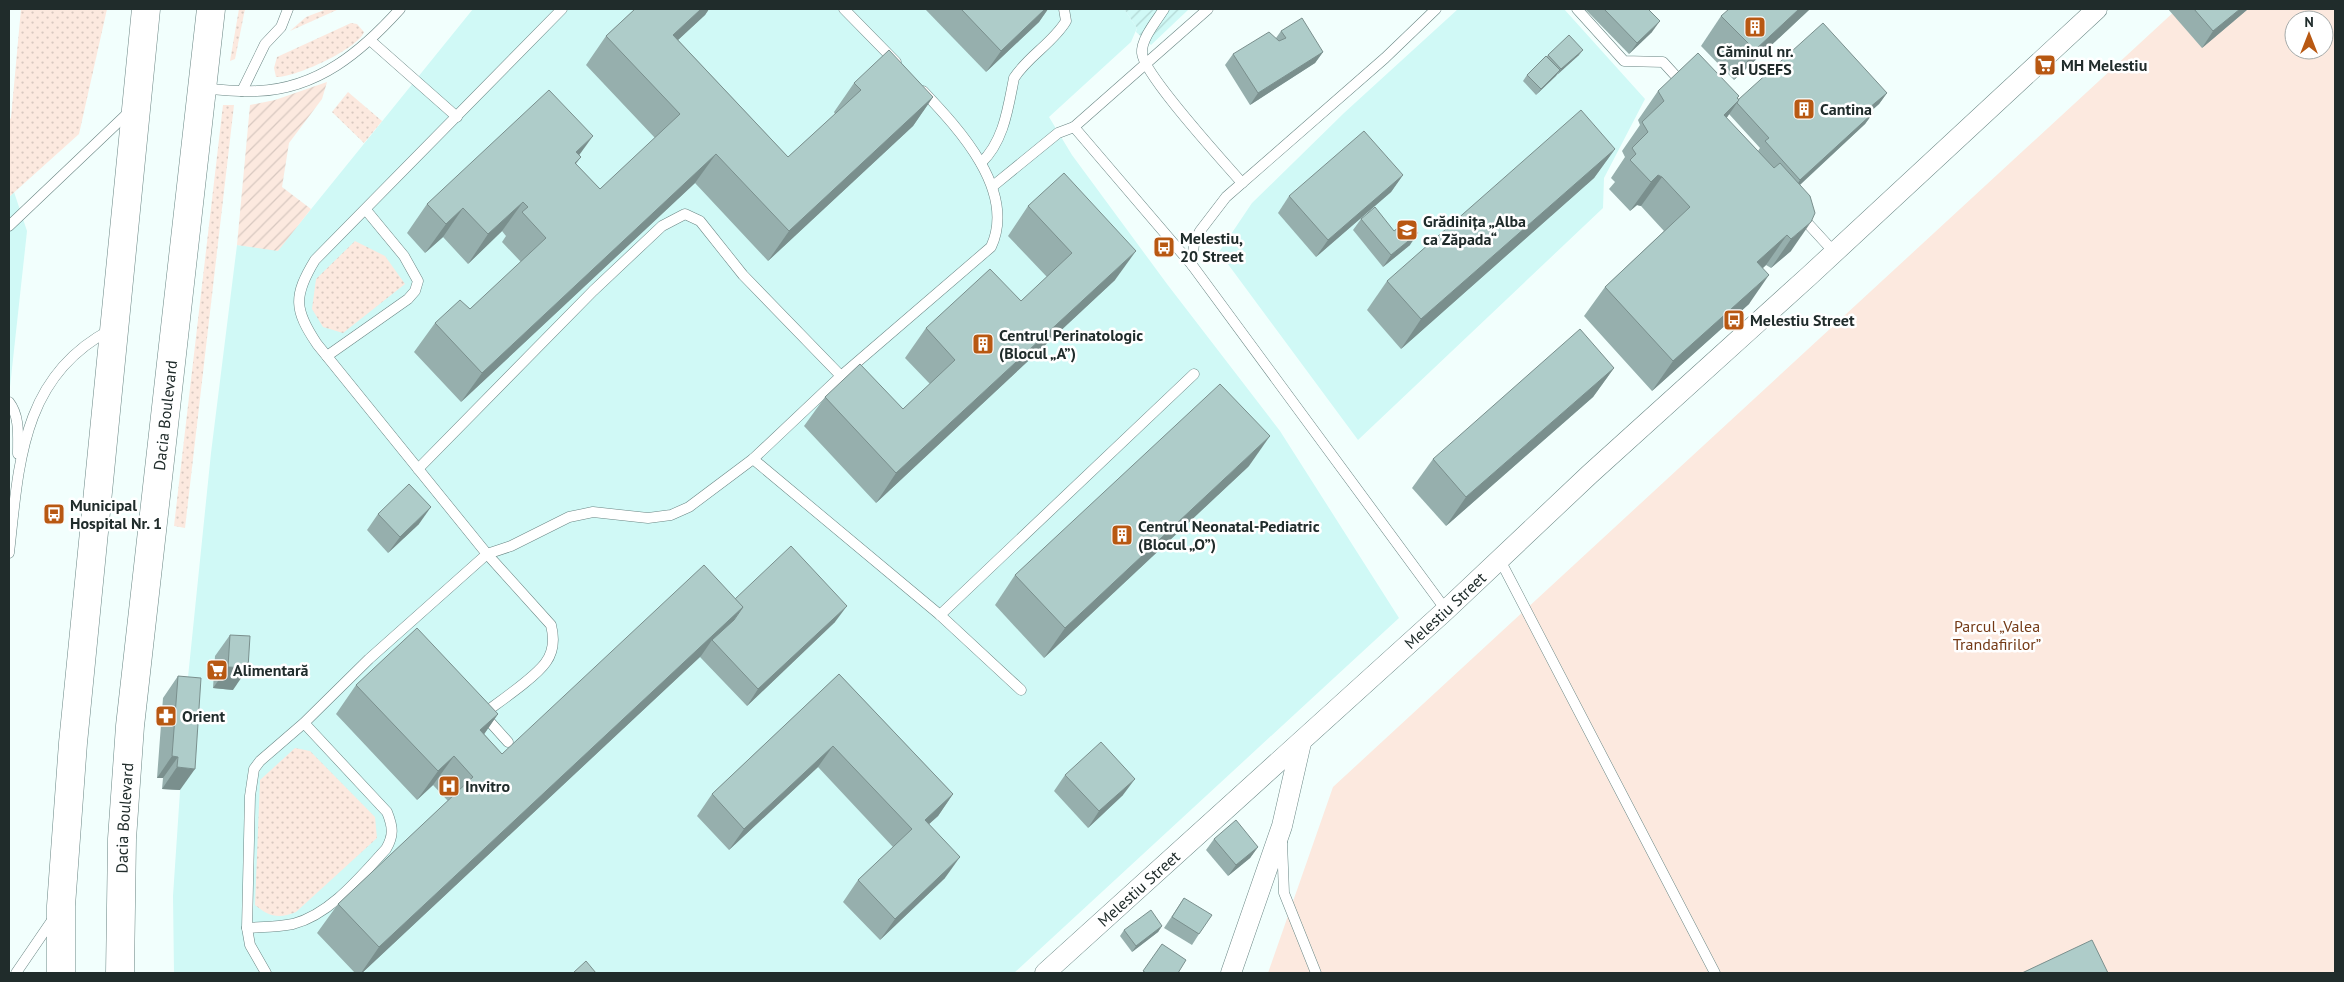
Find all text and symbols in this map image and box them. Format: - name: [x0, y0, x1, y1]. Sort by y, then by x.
- north arrow: [2284, 10, 2334, 60]
- text: N: [2304, 13, 2314, 31]
- building icon: Căminul nr. 3 al USEFS: [1743, 15, 1767, 39]
- place label: Căminul nr. 3 al USEFS: [1716, 41, 1794, 79]
- supermarket icon: MH Melestiu: [2033, 53, 2057, 77]
- place label: MH Melestiu: [2061, 55, 2147, 75]
- building icon: Cantina: [1792, 97, 1816, 121]
- place label: Cantina: [1820, 99, 1872, 119]
- place label: Grădinița „Alba ca Zăpada“: [1423, 211, 1526, 249]
- school or university icon: Grădinița „Alba ca Zăpada“: [1395, 218, 1419, 242]
- place label: Melestiu, 20 Street: [1180, 228, 1244, 266]
- bus stop icon: Melestiu, 20 Street: [1152, 235, 1176, 259]
- bus stop icon: Melestiu Street: [1722, 308, 1746, 332]
- place label: Melestiu Street: [1750, 310, 1855, 330]
- place label: Centrul Perinatologic (Blocul „A”): [999, 325, 1143, 363]
- building icon: Centrul Perinatologic (Blocul „A”): [971, 332, 995, 356]
- street label: Dacia Boulevard: [149, 359, 181, 471]
- place label: Municipal Hospital Nr. 1: [70, 495, 162, 533]
- bus stop icon: Municipal Hospital Nr. 1: [42, 502, 66, 526]
- place label: Centrul Neonatal-Pediatric (Blocul „O”): [1138, 516, 1320, 554]
- building icon: Centrul Neonatal-Pediatric (Blocul „O”): [1110, 523, 1134, 547]
- street label: Melestiu Street: [1400, 567, 1490, 653]
- park label: Parcul „Valea Trandafirilor”: [1953, 616, 2041, 654]
- supermarket icon: Alimentară: [205, 658, 229, 682]
- place label: Alimentară: [233, 660, 309, 680]
- pharmacy icon: Orient: [154, 704, 178, 728]
- place label: Orient: [182, 706, 225, 726]
- street label: Dacia Boulevard: [111, 762, 137, 874]
- hospital icon: Invitro: [437, 774, 461, 798]
- place label: Invitro: [465, 776, 510, 796]
- street label: Melestiu Street: [1093, 846, 1184, 931]

